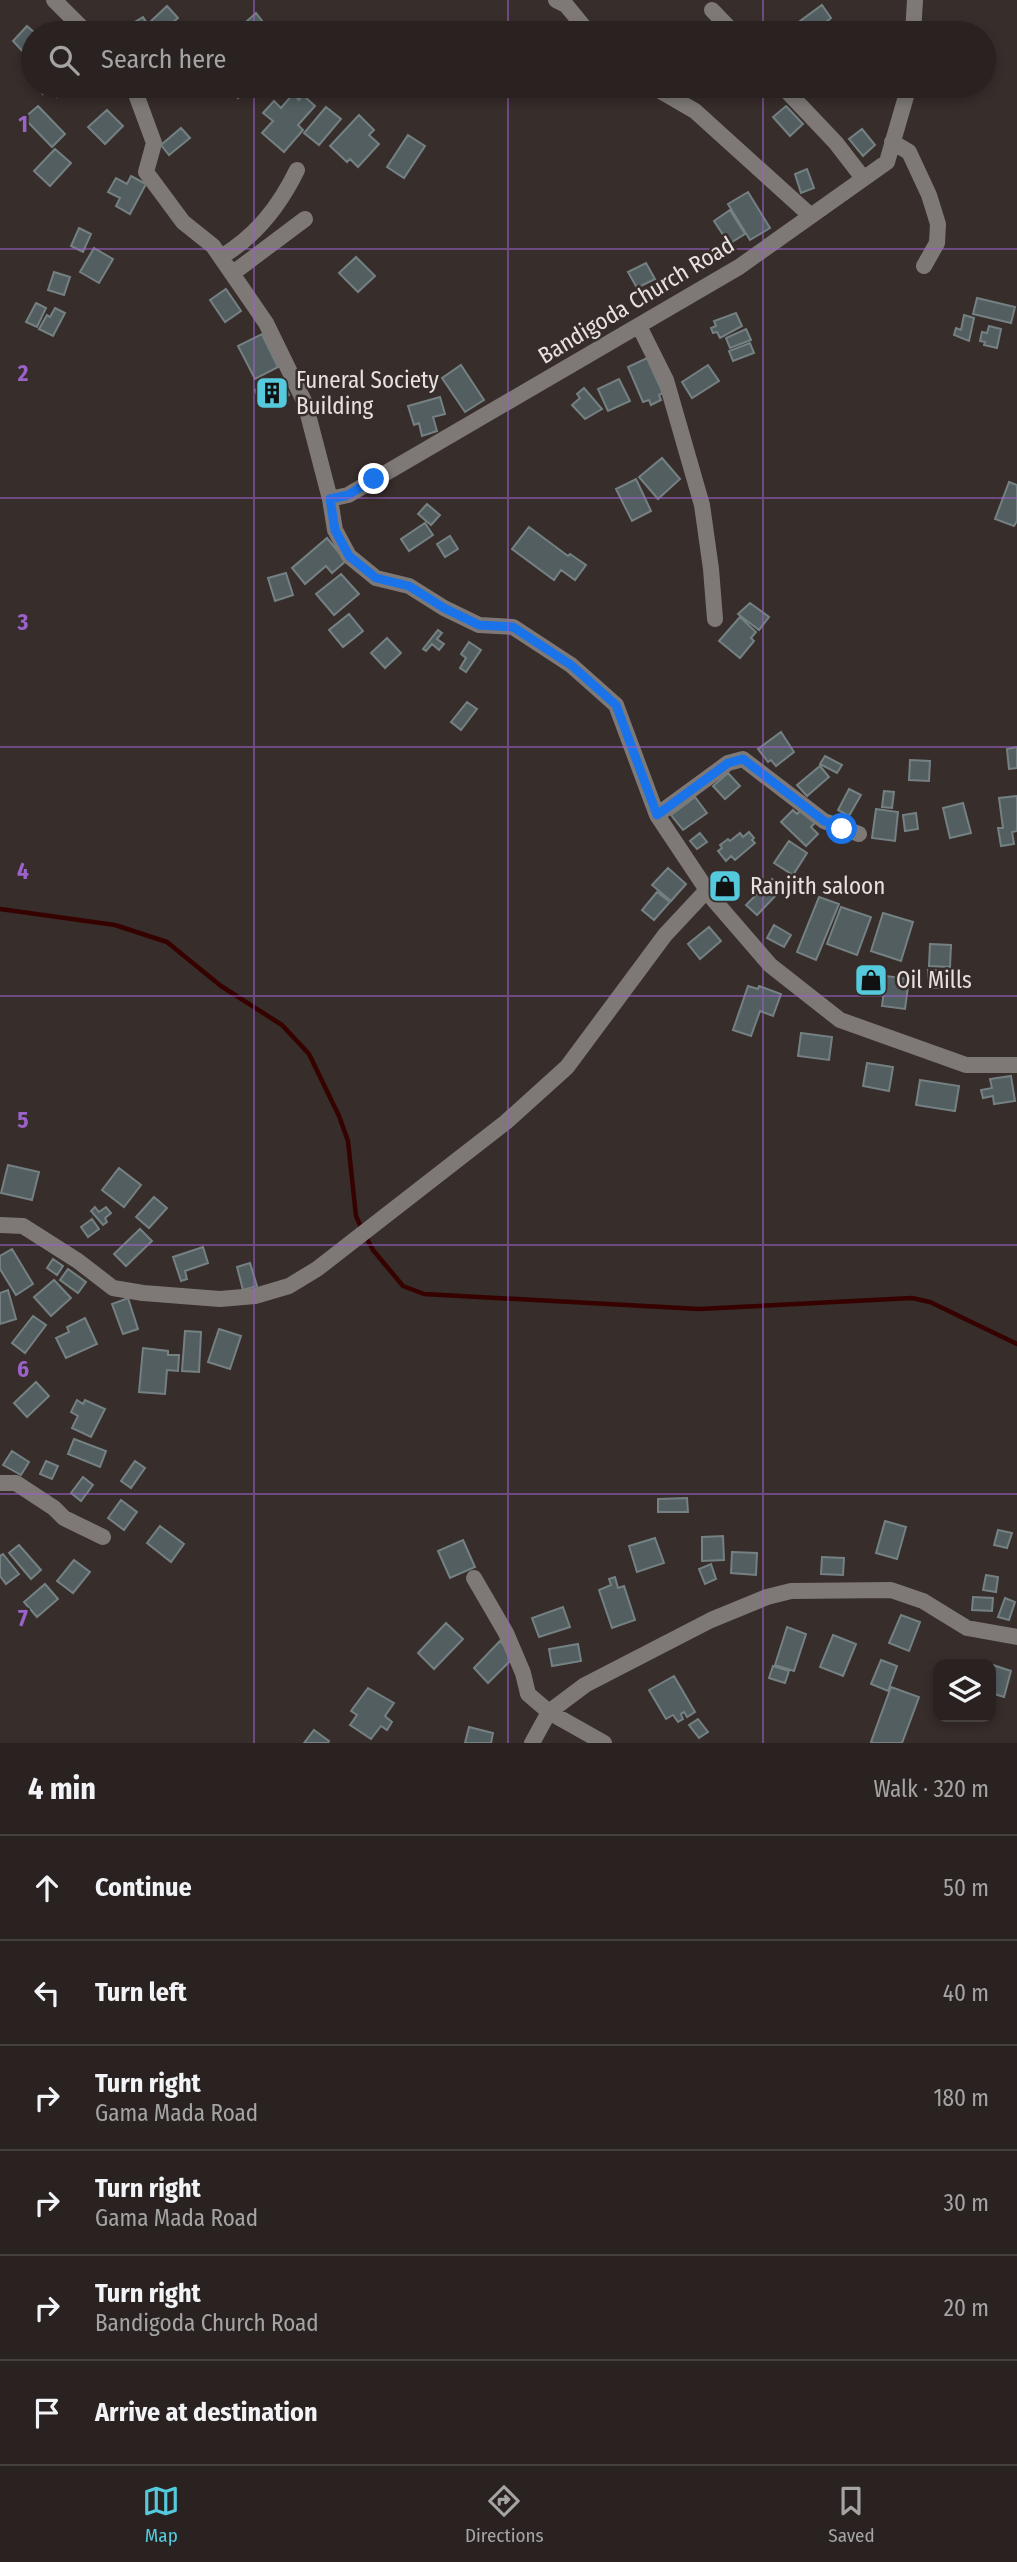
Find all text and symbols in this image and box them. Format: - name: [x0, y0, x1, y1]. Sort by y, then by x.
- search box: [21, 21, 996, 98]
- icon: search: [45, 41, 83, 79]
- text: Search here: [101, 44, 226, 75]
- text: 1: [18, 110, 28, 138]
- street label: Bandigoda Church Road: [533, 230, 739, 370]
- text: 2: [17, 359, 29, 387]
- place label: Funeral Society Building: [296, 366, 440, 420]
- building icon: Funeral Society Building: [253, 374, 291, 412]
- route end: [358, 463, 389, 494]
- text: 3: [17, 608, 29, 636]
- route start: [826, 813, 857, 844]
- text: 4: [17, 857, 29, 885]
- shop icon: Ranjith saloon: [706, 867, 744, 905]
- place label: Ranjith saloon: [750, 872, 885, 900]
- shop icon: Oil Mills: [852, 961, 890, 999]
- place label: Oil Mills: [896, 966, 972, 994]
- text: 5: [17, 1106, 29, 1134]
- text: 6: [17, 1355, 29, 1383]
- text: 7: [18, 1604, 28, 1632]
- map controls: [933, 1659, 996, 1722]
- button: layers: [933, 1659, 996, 1722]
- text: 4 min: [28, 1771, 96, 1807]
- text: Walk · 320 m: [874, 1775, 989, 1803]
- icon: ahead: [28, 1869, 66, 1907]
- text: Continue: [95, 1872, 192, 1903]
- text: 50 m: [943, 1874, 989, 1902]
- icon: left: [28, 1974, 66, 2012]
- text: Turn left: [95, 1977, 187, 2008]
- text: 40 m: [943, 1979, 989, 2007]
- text: Turn right: [95, 2068, 201, 2099]
- icon: right: [28, 2079, 66, 2117]
- text: 180 m: [933, 2084, 989, 2112]
- text: Gama Mada Road: [95, 2099, 258, 2127]
- text: Turn right: [95, 2173, 201, 2204]
- icon: right: [28, 2184, 66, 2222]
- text: 30 m: [944, 2189, 989, 2217]
- text: Gama Mada Road: [95, 2204, 258, 2232]
- text: Turn right: [95, 2278, 201, 2309]
- icon: right: [28, 2289, 66, 2327]
- text: 20 m: [944, 2294, 989, 2322]
- text: Bandigoda Church Road: [95, 2309, 319, 2337]
- icon: arrive: [28, 2394, 66, 2432]
- text: Arrive at destination: [95, 2397, 318, 2428]
- tab: Map: [142, 2482, 180, 2547]
- tab: Directions: [465, 2482, 544, 2547]
- tab: Saved: [828, 2482, 875, 2547]

